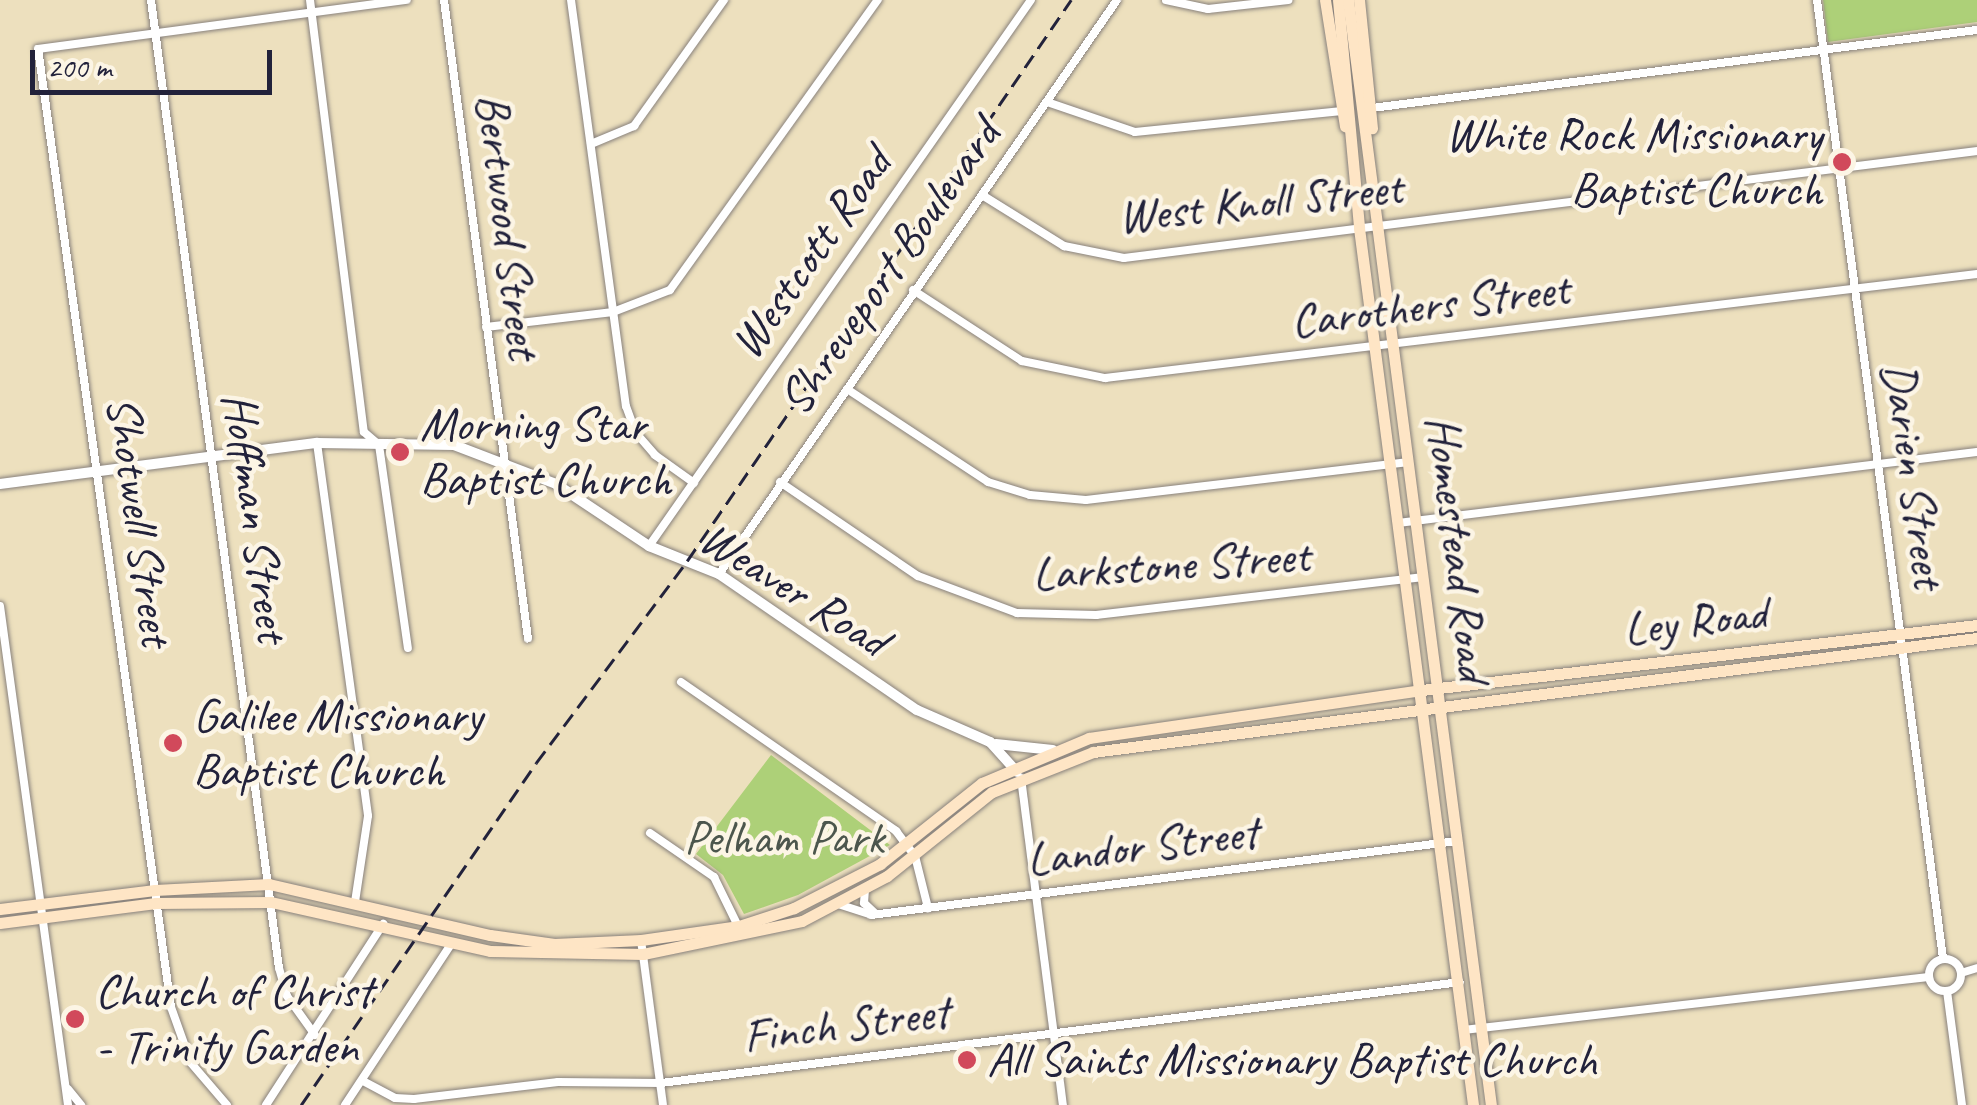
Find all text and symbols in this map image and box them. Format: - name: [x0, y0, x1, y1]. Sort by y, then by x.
- scale bar: [35, 30, 278, 92]
- text: 200 m: [47, 48, 112, 86]
- street label: Bertwood Street: [463, 90, 553, 362]
- place label: White Rock Missionary Baptist Church: [1444, 105, 1822, 218]
- street label: Shreveport Boulevard: [766, 108, 1012, 426]
- street label: Westcott Road: [718, 138, 904, 368]
- marker: White Rock Missionary Baptist Church: [1831, 151, 1853, 173]
- street label: West Knoll Street: [1114, 158, 1406, 246]
- street label: Carothers Street: [1287, 259, 1573, 351]
- street label: Darien Street: [1870, 358, 1958, 592]
- street label: Hoffman Street: [210, 388, 302, 646]
- street label: Shotwell Street: [94, 392, 186, 650]
- place label: Morning Star Baptist Church: [420, 395, 673, 508]
- street label: Homestead Road: [1413, 412, 1503, 684]
- marker: Morning Star Baptist Church: [389, 441, 411, 463]
- street label: Weaver Road: [689, 509, 899, 669]
- street label: Larkstone Street: [1030, 527, 1312, 603]
- street label: Ley Road: [1620, 584, 1770, 658]
- place label: Galilee Missionary Baptist Church: [193, 686, 484, 799]
- marker: Galilee Missionary Baptist Church: [162, 732, 184, 754]
- street label: Landor Street: [1023, 803, 1261, 889]
- park label: Pelham Park: [683, 809, 885, 867]
- place label: Church of Christ - Trinity Garden: [95, 962, 373, 1075]
- street label: Finch Street: [739, 983, 953, 1065]
- marker: Church of Christ - Trinity Garden: [64, 1008, 86, 1030]
- place label: All Saints Missionary Baptist Church: [987, 1031, 1601, 1089]
- marker: All Saints Missionary Baptist Church: [956, 1049, 978, 1071]

